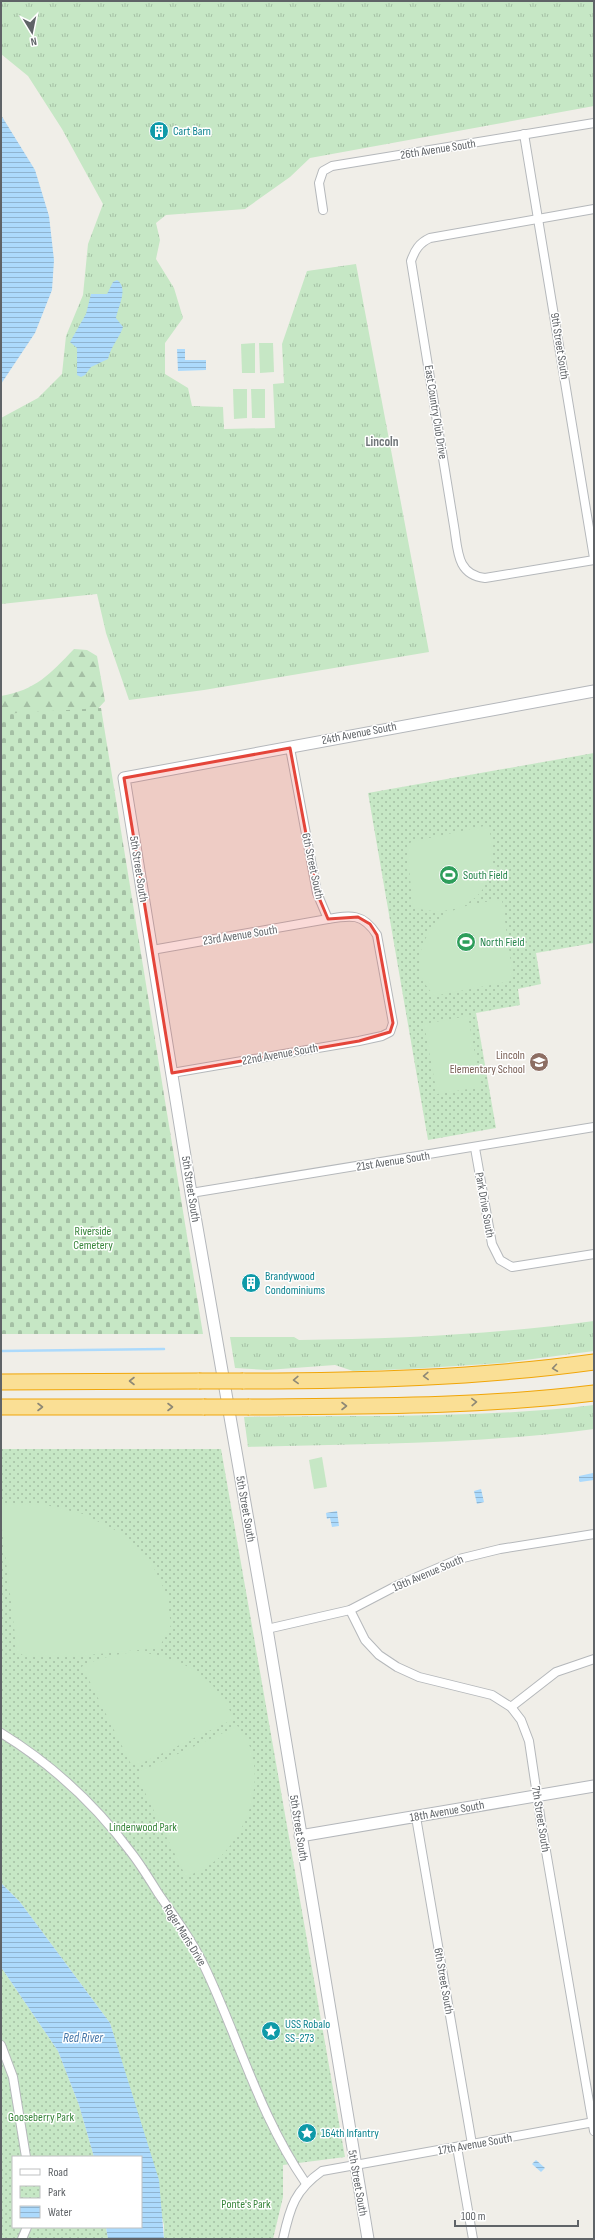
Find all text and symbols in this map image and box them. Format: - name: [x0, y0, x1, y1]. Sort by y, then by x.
- north arrow: [12, 12, 52, 52]
- text: N: [30, 34, 38, 48]
- building icon: Cart Barn: [148, 120, 170, 142]
- place label: Cart Barn: [173, 124, 211, 139]
- street label: 26th Avenue South: [399, 136, 477, 163]
- street label: 9th Street South: [547, 312, 572, 380]
- street label: East Country Club Drive: [421, 364, 450, 460]
- district label: Lincoln: [365, 434, 399, 450]
- street label: 24th Avenue South: [320, 719, 398, 748]
- street label: 6th Street South: [298, 832, 327, 900]
- street label: 5th Street South: [126, 835, 151, 903]
- sports icon: South Field: [438, 864, 460, 886]
- place label: South Field: [463, 868, 508, 883]
- street label: 23rd Avenue South: [202, 922, 278, 949]
- sports icon: North Field: [455, 931, 477, 953]
- place label: North Field: [480, 935, 524, 950]
- street label: 22nd Avenue South: [241, 1040, 319, 1069]
- place label: Lincoln Elementary School: [450, 1048, 525, 1077]
- school or university icon: Lincoln Elementary School: [528, 1051, 550, 1073]
- street label: 21st Avenue South: [355, 1148, 431, 1175]
- street label: 5th Street South: [178, 1155, 203, 1223]
- street label: Park Drive South: [471, 1171, 498, 1239]
- park label: Riverside Cemetery: [73, 1224, 113, 1253]
- place label: Brandywood Condominiums: [265, 1269, 325, 1298]
- building icon: Brandywood Condominiums: [240, 1272, 262, 1294]
- one-way arrow: [552, 1363, 558, 1372]
- one-way arrow: [423, 1372, 429, 1380]
- one-way arrow: [293, 1376, 299, 1384]
- one-way arrow: [129, 1377, 135, 1386]
- one-way arrow: [471, 1398, 477, 1407]
- one-way arrow: [341, 1402, 347, 1410]
- one-way arrow: [37, 1403, 43, 1411]
- one-way arrow: [167, 1403, 173, 1411]
- street label: 5th Street South: [232, 1475, 259, 1543]
- street label: 19th Avenue South: [391, 1552, 466, 1595]
- street label: 7th Street South: [528, 1785, 553, 1853]
- street label: 5th Street South: [286, 1794, 311, 1862]
- street label: 18th Avenue South: [409, 1798, 485, 1825]
- park label: Lindenwood Park: [109, 1820, 177, 1835]
- street label: Roger Maris Drive: [160, 1902, 210, 1969]
- street label: 6th Street South: [430, 1947, 457, 2015]
- place label: USS Robalo SS-273: [285, 2017, 330, 2046]
- place icon: USS Robalo SS-273: [260, 2020, 282, 2042]
- water label: Red River: [63, 2030, 104, 2046]
- park label: Gooseberry Park: [8, 2110, 74, 2125]
- place icon: 164th Infantry: [296, 2122, 318, 2144]
- place label: 164th Infantry: [321, 2126, 379, 2141]
- street label: 17th Avenue South: [437, 2131, 513, 2158]
- street label: 5th Street South: [344, 2149, 371, 2217]
- legend: [12, 2156, 142, 2228]
- text: Road: [48, 2165, 68, 2180]
- text: Park: [48, 2185, 66, 2200]
- park label: Ponte's Park: [221, 2197, 271, 2212]
- scale bar: [455, 2202, 578, 2228]
- text: Water: [48, 2205, 72, 2220]
- text: 100 m: [461, 2209, 486, 2224]

